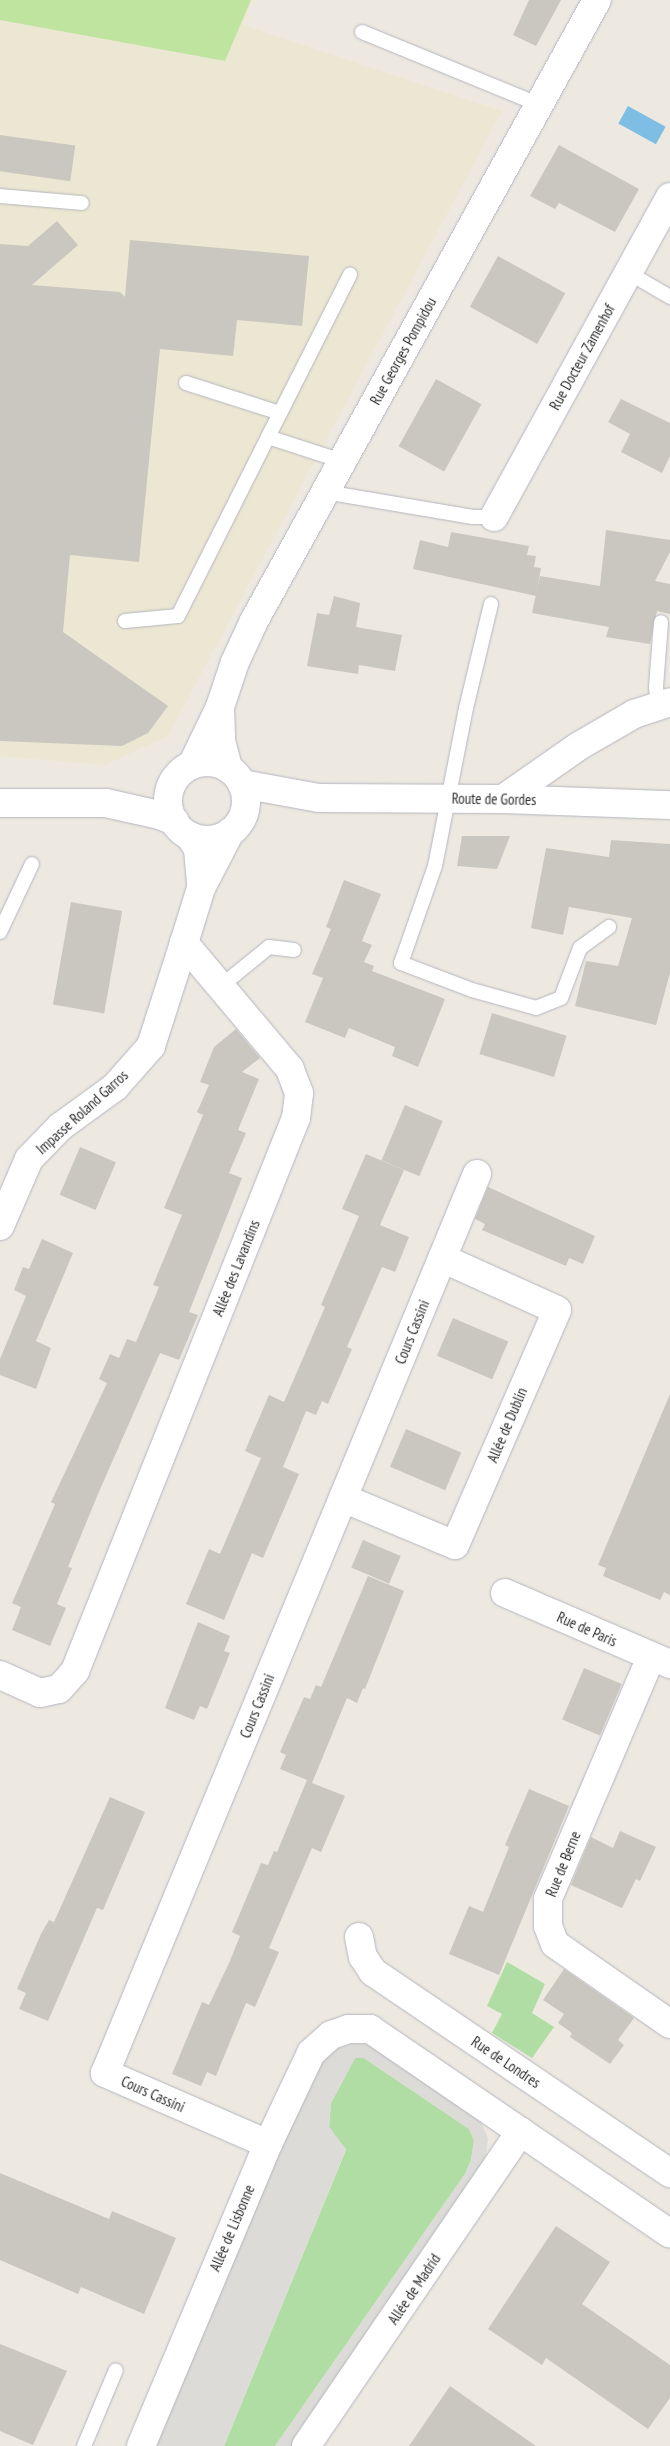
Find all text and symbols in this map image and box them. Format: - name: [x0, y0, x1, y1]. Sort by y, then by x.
- street label: Rue Georges Pompidou: [366, 294, 440, 408]
- street label: Rue Docteur Zamenhof: [545, 301, 619, 413]
- street label: Route de Gordes: [452, 789, 536, 809]
- street label: Impasse Roland Garros: [32, 1066, 132, 1158]
- street label: Allée des Lavandins: [208, 1217, 264, 1319]
- street label: Cours Cassini: [391, 1297, 433, 1367]
- street label: Allée de Dublin: [483, 1385, 531, 1465]
- street label: Rue de Paris: [554, 1608, 620, 1650]
- street label: Cours Cassini: [236, 1671, 278, 1741]
- street label: Rue de Berne: [542, 1829, 584, 1899]
- street label: Rue de Londres: [468, 2032, 544, 2092]
- street label: Cours Cassini: [118, 2072, 188, 2116]
- street label: Allée de Lisbonne: [206, 2182, 258, 2274]
- street label: Allée de Madrid: [384, 2250, 444, 2328]

